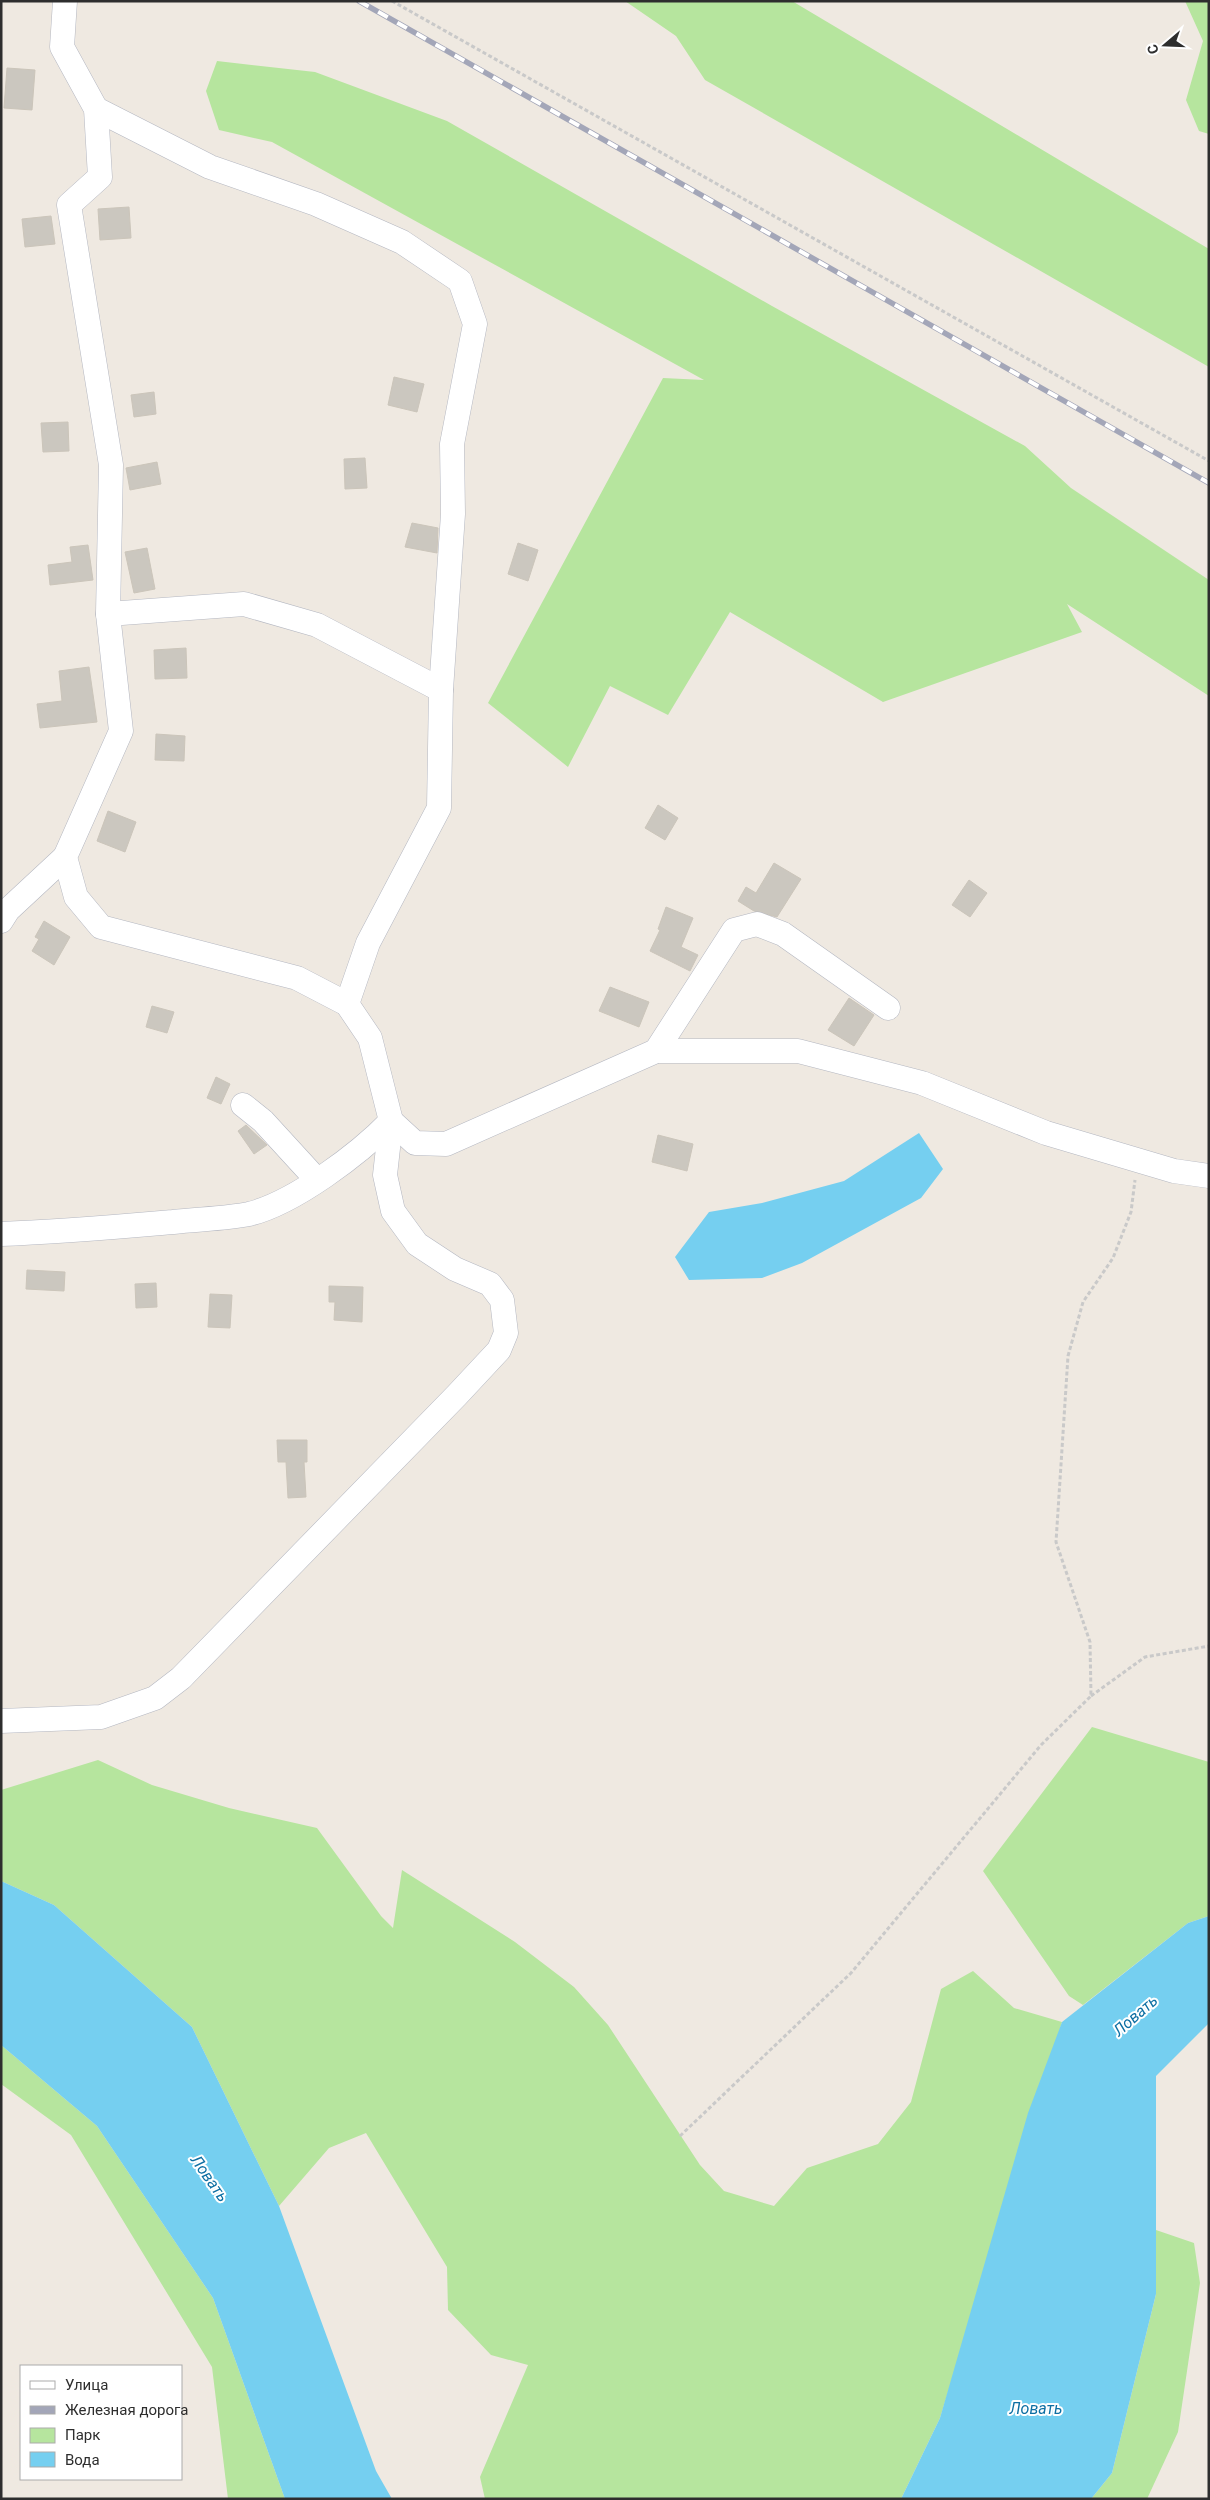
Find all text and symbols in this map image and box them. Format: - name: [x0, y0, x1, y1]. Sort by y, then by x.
- north arrow: [1140, 20, 1190, 70]
- text: С: [1144, 42, 1162, 56]
- water label: Ловать: [1108, 1991, 1162, 2041]
- water label: Ловать: [186, 2150, 233, 2205]
- legend: [20, 2365, 182, 2480]
- text: Улица: [65, 2376, 108, 2394]
- water label: Ловать: [1009, 2399, 1062, 2418]
- text: Железная дорога: [65, 2401, 188, 2419]
- text: Парк: [65, 2426, 100, 2444]
- text: Вода: [65, 2451, 100, 2469]

